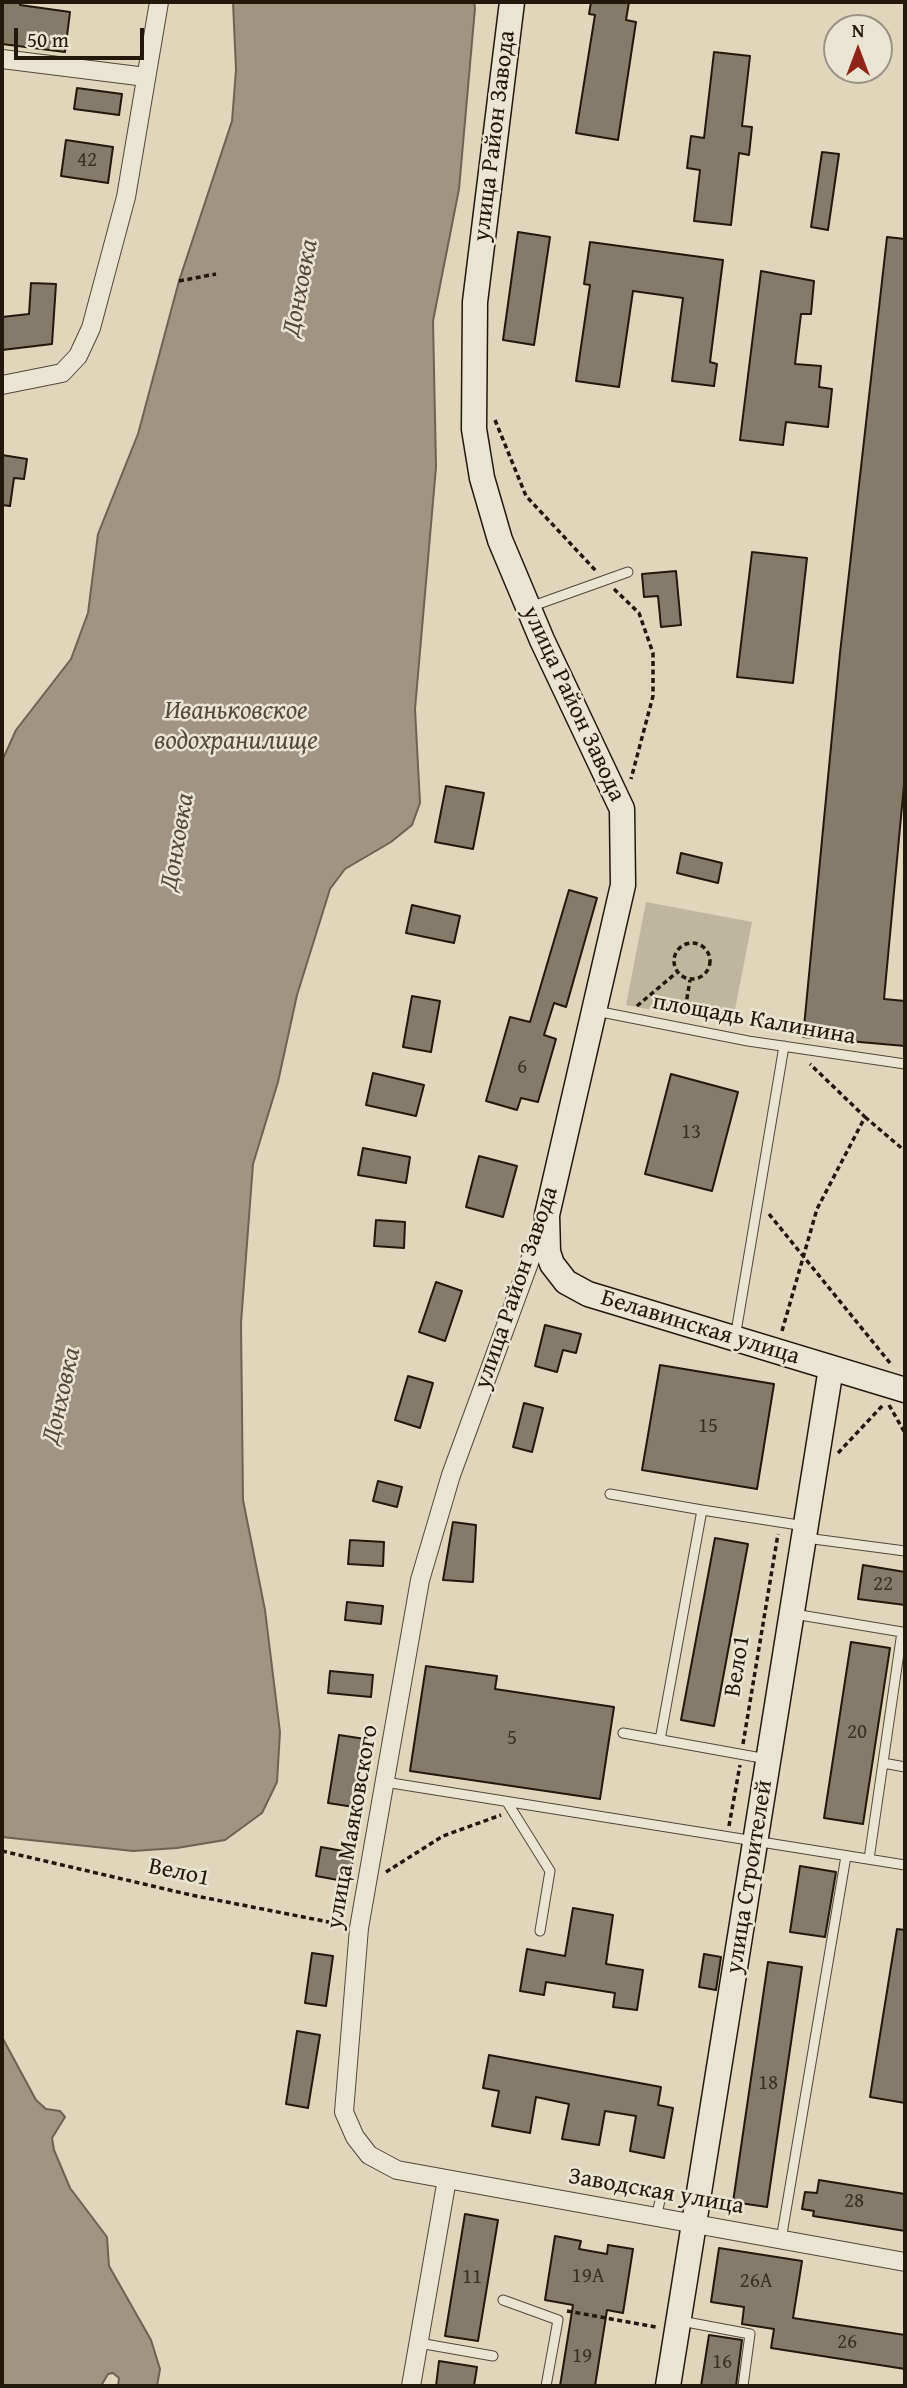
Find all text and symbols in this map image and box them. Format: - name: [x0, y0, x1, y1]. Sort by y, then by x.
- scale bar: [18, 14, 147, 58]
- north arrow: [823, 14, 893, 84]
- text: N: [852, 16, 864, 44]
- text: 50 m: [27, 24, 69, 55]
- street label: улица Район Завода: [468, 29, 522, 243]
- house number: 42: [77, 148, 97, 174]
- water label: Донховка: [276, 237, 326, 339]
- street label: улица Район Завода: [515, 602, 631, 806]
- water label: Иваньковское водохранилище: [154, 695, 318, 756]
- water label: Донховка: [154, 791, 202, 893]
- street label: площадь Калинина: [650, 988, 858, 1052]
- house number: 6: [517, 1055, 527, 1081]
- house number: 13: [681, 1120, 701, 1146]
- street label: улица Район Завода: [469, 1183, 565, 1393]
- street label: Белавинская улица: [597, 1284, 803, 1372]
- water label: Донховка: [36, 1345, 88, 1447]
- house number: 15: [698, 1414, 718, 1440]
- house number: 22: [873, 1572, 893, 1598]
- street label: Вело1: [719, 1633, 757, 1699]
- house number: 20: [847, 1720, 867, 1746]
- street label: улица Маяковского: [321, 1723, 385, 1931]
- house number: 5: [507, 1726, 517, 1752]
- street label: улица Строителей: [720, 1778, 780, 1976]
- street label: Вело1: [146, 1852, 212, 1894]
- house number: 18: [758, 2071, 778, 2097]
- street label: Заводская улица: [566, 2162, 746, 2222]
- house number: 28: [844, 2189, 864, 2215]
- house number: 19А: [572, 2264, 604, 2290]
- house number: 11: [462, 2265, 482, 2291]
- house number: 26А: [740, 2269, 772, 2295]
- house number: 26: [837, 2330, 857, 2356]
- house number: 19: [572, 2344, 592, 2370]
- house number: 16: [712, 2350, 732, 2376]

